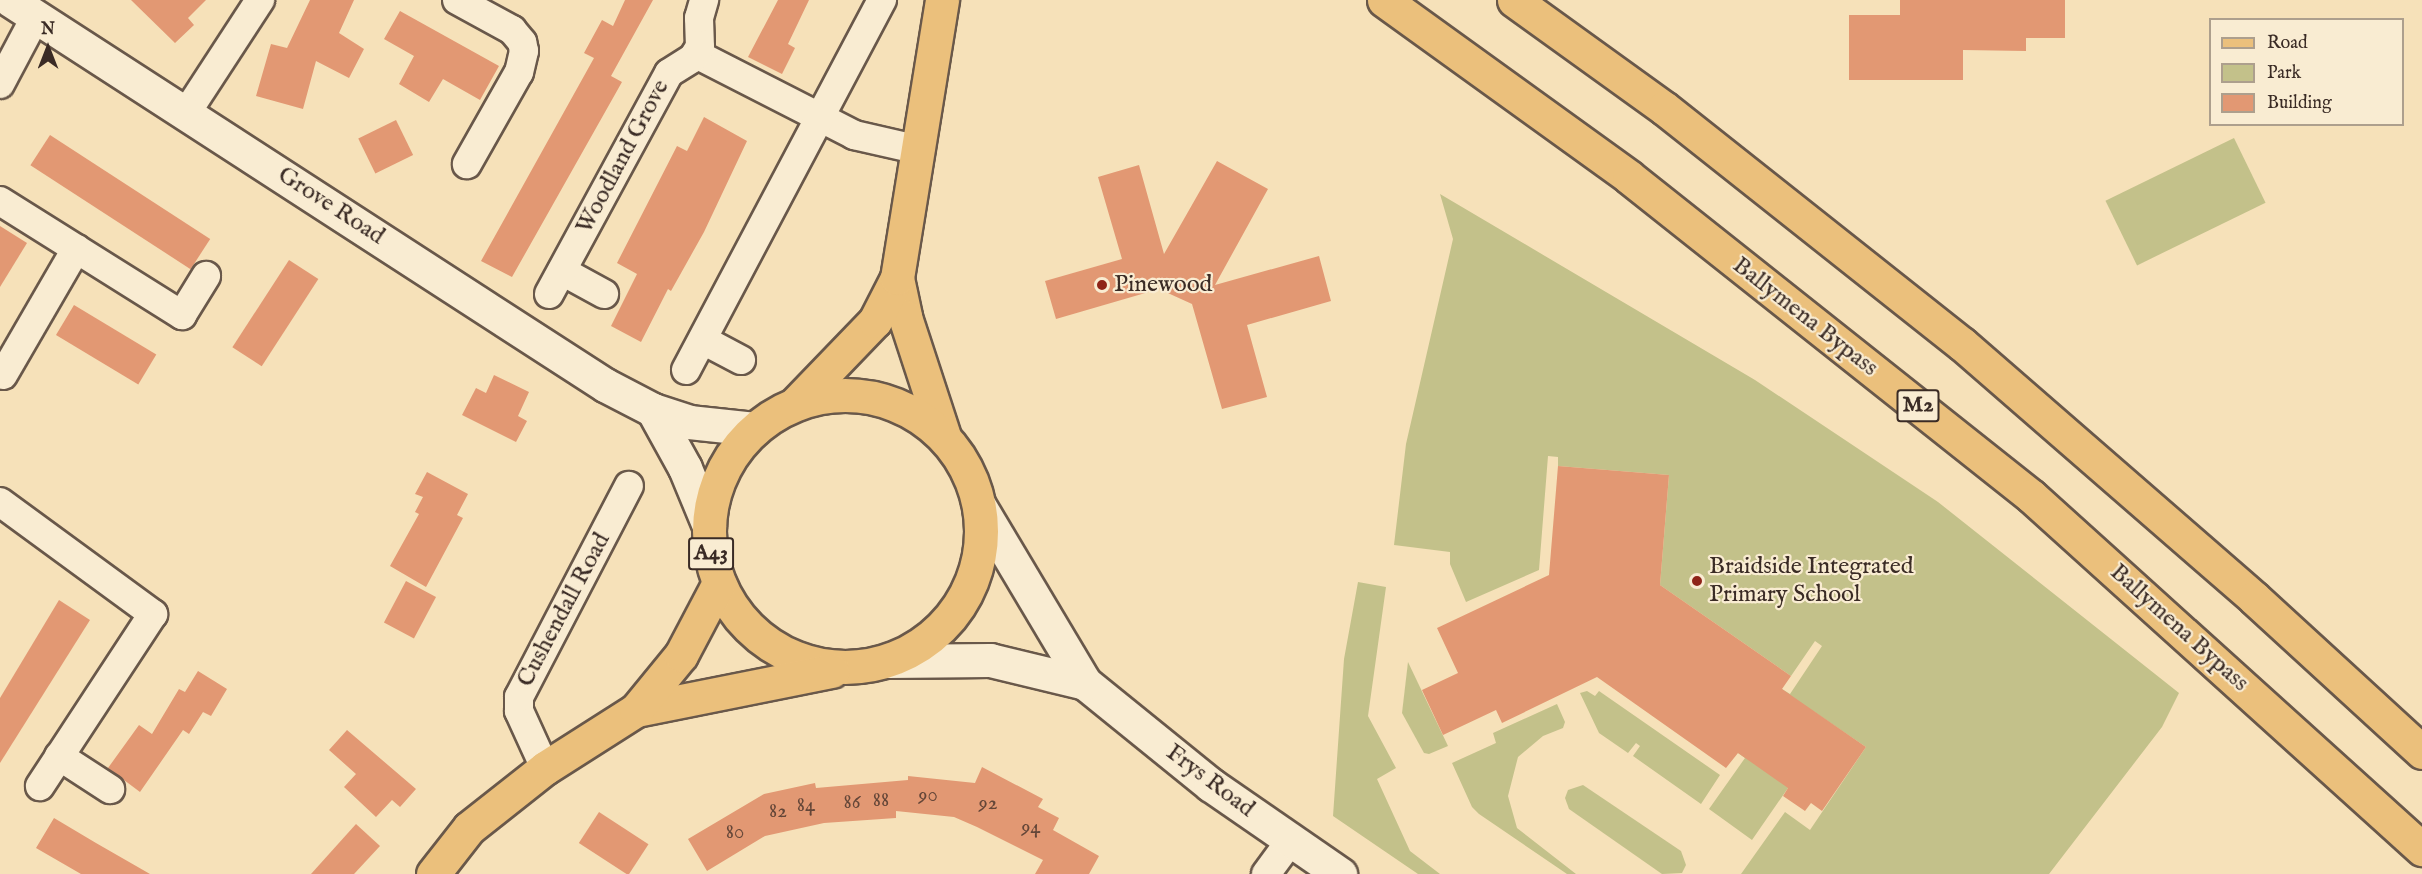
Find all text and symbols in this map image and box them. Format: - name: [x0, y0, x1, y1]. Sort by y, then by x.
- north arrow: [18, 18, 78, 78]
- legend: [2209, 18, 2404, 126]
- text: N: [41, 20, 55, 40]
- text: Road: [2267, 32, 2308, 55]
- text: Park: [2267, 62, 2301, 85]
- street label: Woodland Grove: [570, 75, 676, 239]
- text: Building: [2267, 92, 2332, 115]
- street label: Grove Road: [272, 161, 390, 251]
- street label: Ballymena Bypass: [1727, 251, 1883, 383]
- place label: Pinewood: [1114, 271, 1212, 299]
- marker: Pinewood: [1095, 278, 1109, 292]
- road number: M2: [1896, 387, 1940, 425]
- street label: Cushendall Road: [511, 528, 617, 692]
- road number: A43: [687, 535, 735, 573]
- place label: Braidside Integrated Primary School: [1709, 553, 1914, 609]
- street label: Ballymena Bypass: [2104, 558, 2254, 698]
- marker: Braidside Integrated Primary School: [1690, 574, 1704, 588]
- street label: Frys Road: [1160, 738, 1260, 824]
- house number: 90: [918, 783, 938, 809]
- house number: 88: [873, 788, 889, 814]
- house number: 86: [843, 790, 861, 816]
- house number: 92: [978, 791, 998, 817]
- house number: 84: [797, 793, 815, 819]
- house number: 82: [769, 799, 787, 825]
- house number: 94: [1021, 815, 1041, 841]
- house number: 80: [726, 820, 744, 846]

